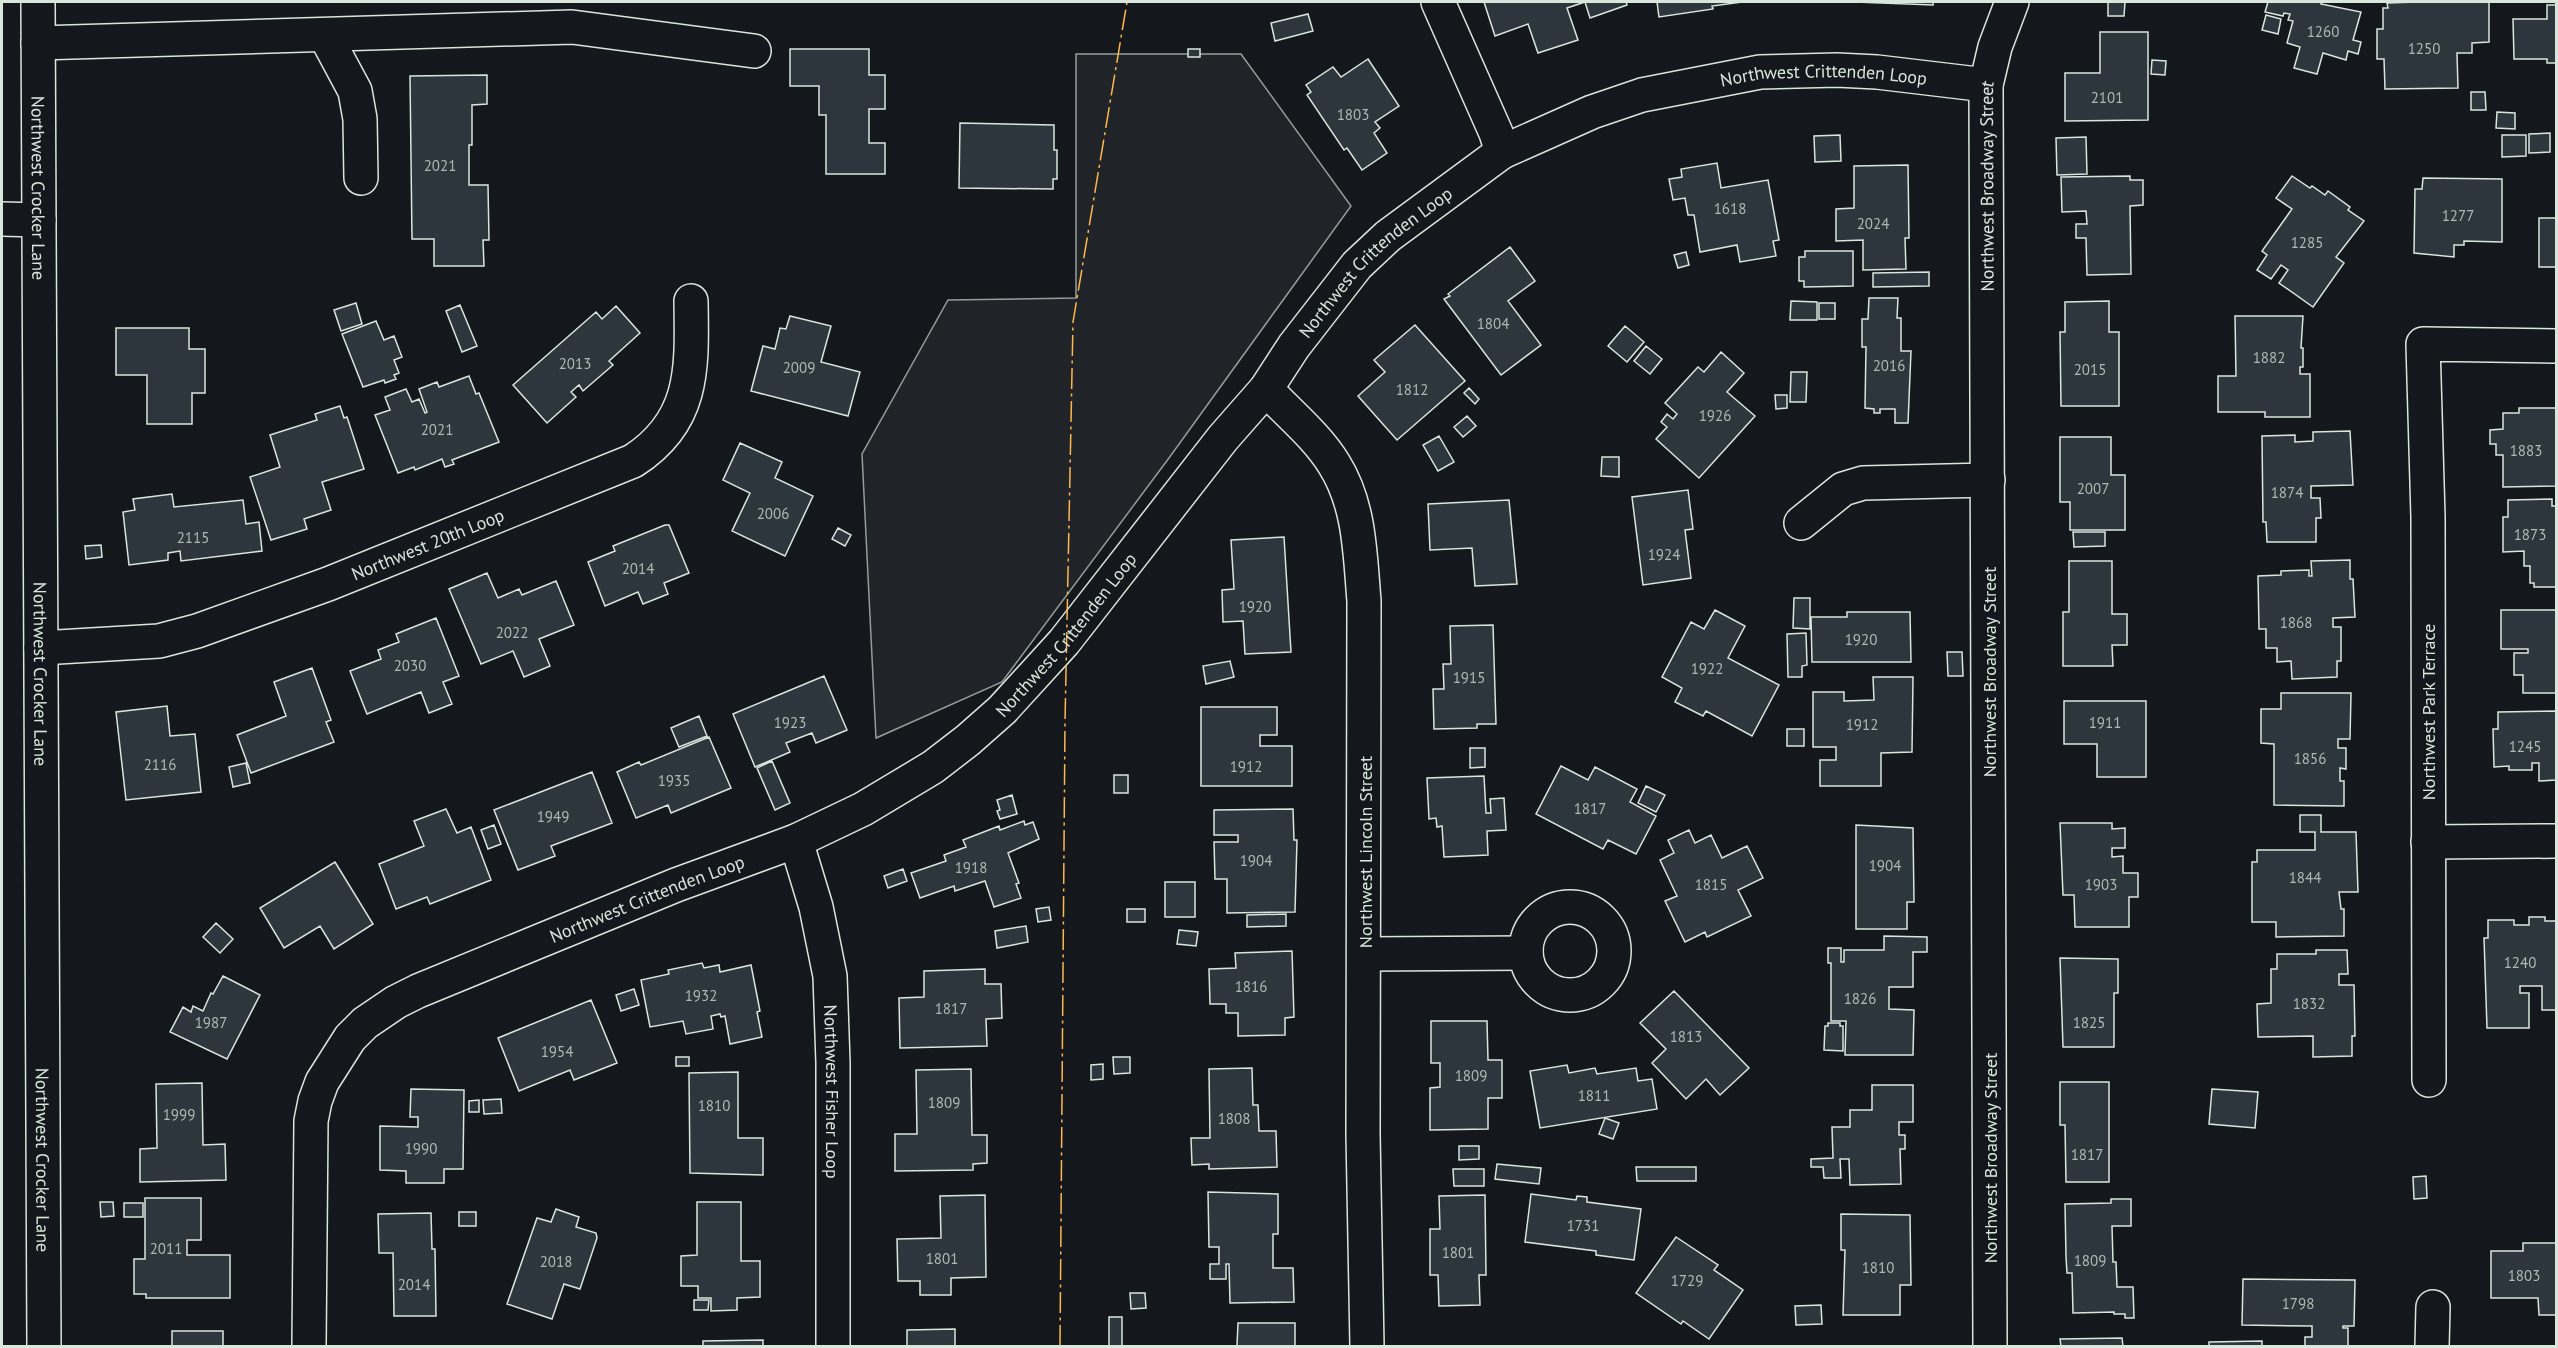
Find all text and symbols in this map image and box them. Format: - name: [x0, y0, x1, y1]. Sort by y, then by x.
- house number: 1260: [2307, 22, 2339, 41]
- house number: 1250: [2408, 39, 2440, 58]
- street label: Northwest Crittenden Loop: [1718, 58, 1928, 91]
- street label: Northwest Broadway Street: [1974, 78, 1998, 291]
- house number: 2101: [2091, 88, 2123, 107]
- street label: Northwest Crocker Lane: [27, 96, 51, 280]
- house number: 1803: [1337, 105, 1369, 124]
- house number: 2021: [424, 156, 456, 175]
- street label: Northwest Crittenden Loop: [1293, 181, 1456, 342]
- house number: 1618: [1714, 199, 1746, 218]
- house number: 1277: [2442, 206, 2474, 225]
- house number: 2024: [1857, 214, 1889, 233]
- house number: 1285: [2291, 233, 2323, 252]
- house number: 1804: [1477, 314, 1509, 333]
- house number: 1882: [2253, 348, 2285, 367]
- house number: 2013: [559, 354, 591, 373]
- house number: 2016: [1873, 356, 1905, 375]
- house number: 2009: [783, 358, 815, 377]
- house number: 2015: [2074, 360, 2106, 379]
- house number: 1812: [1396, 380, 1428, 399]
- house number: 1926: [1699, 406, 1731, 425]
- house number: 2021: [421, 420, 453, 439]
- house number: 1883: [2510, 441, 2542, 460]
- house number: 2007: [2077, 479, 2109, 498]
- house number: 1874: [2271, 483, 2303, 502]
- street label: Northwest 20th Loop: [348, 503, 507, 585]
- house number: 2006: [757, 504, 789, 523]
- house number: 1873: [2514, 525, 2546, 544]
- house number: 2115: [177, 528, 209, 547]
- house number: 1924: [1648, 545, 1680, 564]
- street label: Northwest Crittenden Loop: [990, 548, 1141, 722]
- house number: 2014: [622, 559, 654, 578]
- street label: Northwest Broadway Street: [1978, 567, 2001, 777]
- street label: Northwest Crocker Lane: [29, 582, 53, 766]
- house number: 1920: [1239, 597, 1271, 616]
- house number: 1868: [2280, 613, 2312, 632]
- house number: 2022: [496, 623, 528, 642]
- street label: Northwest Park Terrace: [2417, 624, 2440, 800]
- house number: 1920: [1845, 630, 1877, 649]
- house number: 2030: [394, 656, 426, 675]
- house number: 1922: [1691, 659, 1723, 678]
- house number: 1915: [1453, 668, 1485, 687]
- house number: 1923: [774, 713, 806, 732]
- house number: 1911: [2089, 713, 2121, 732]
- house number: 1912: [1846, 715, 1878, 734]
- house number: 1245: [2509, 737, 2541, 756]
- house number: 1856: [2294, 749, 2326, 768]
- house number: 2116: [144, 755, 176, 774]
- street label: Northwest Lincoln Street: [1354, 756, 1377, 948]
- house number: 1912: [1230, 757, 1262, 776]
- house number: 1935: [658, 771, 690, 790]
- house number: 1817: [1574, 799, 1606, 818]
- house number: 1949: [537, 807, 569, 826]
- street label: Northwest Crittenden Loop: [546, 849, 748, 947]
- house number: 1904: [1240, 851, 1272, 870]
- house number: 1904: [1869, 856, 1901, 875]
- house number: 1918: [955, 858, 987, 877]
- house number: 1844: [2289, 868, 2321, 887]
- house number: 1815: [1695, 875, 1727, 894]
- house number: 1903: [2085, 875, 2117, 894]
- house number: 1240: [2504, 953, 2536, 972]
- house number: 1816: [1235, 977, 1267, 996]
- house number: 1932: [685, 986, 717, 1005]
- house number: 1826: [1844, 989, 1876, 1008]
- house number: 1832: [2293, 994, 2325, 1013]
- house number: 1817: [935, 999, 967, 1018]
- street label: Northwest Fisher Loop: [819, 1004, 845, 1179]
- house number: 1987: [195, 1013, 227, 1032]
- house number: 1825: [2073, 1013, 2105, 1032]
- house number: 1813: [1670, 1027, 1702, 1046]
- house number: 1954: [541, 1042, 573, 1061]
- street label: Northwest Broadway Street: [1979, 1053, 2002, 1263]
- house number: 1809: [1455, 1066, 1487, 1085]
- street label: Northwest Crocker Lane: [31, 1068, 55, 1252]
- house number: 1811: [1578, 1086, 1610, 1105]
- house number: 1809: [928, 1093, 960, 1112]
- house number: 1810: [698, 1096, 730, 1115]
- house number: 1999: [163, 1105, 195, 1124]
- house number: 1808: [1218, 1109, 1250, 1128]
- house number: 1990: [405, 1139, 437, 1158]
- house number: 1817: [2071, 1145, 2103, 1164]
- house number: 1731: [1567, 1216, 1599, 1235]
- house number: 2011: [150, 1239, 182, 1258]
- house number: 1801: [1442, 1243, 1474, 1262]
- house number: 1801: [926, 1249, 958, 1268]
- house number: 1809: [2074, 1251, 2106, 1270]
- house number: 2018: [540, 1252, 572, 1271]
- house number: 1810: [1862, 1258, 1894, 1277]
- house number: 1803: [2508, 1266, 2540, 1285]
- house number: 1729: [1671, 1271, 1703, 1290]
- house number: 2014: [398, 1275, 430, 1294]
- house number: 1798: [2282, 1294, 2314, 1313]

